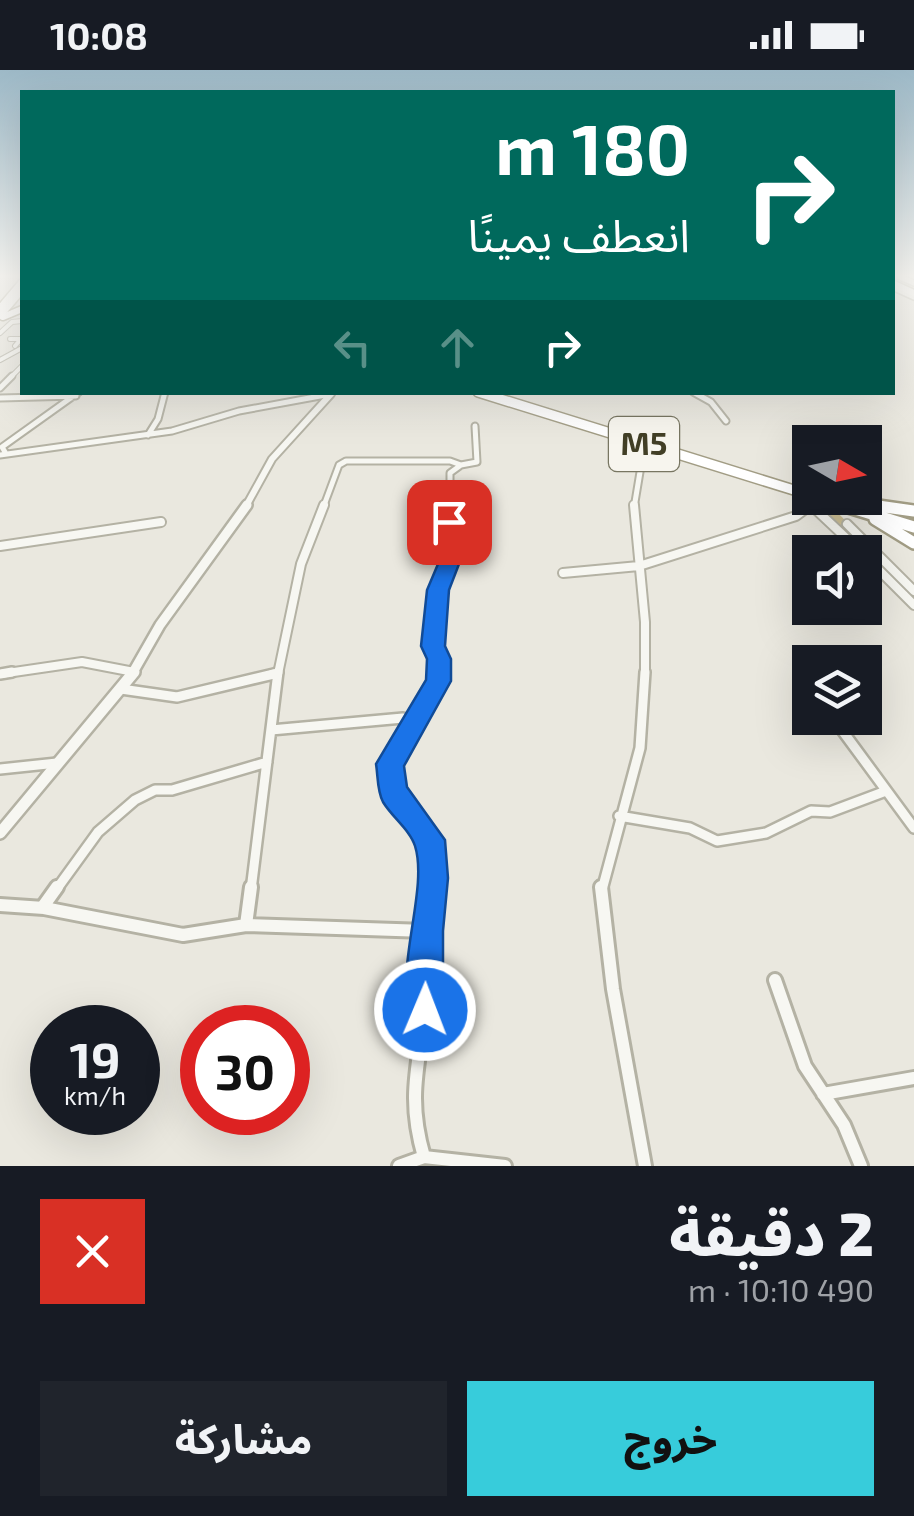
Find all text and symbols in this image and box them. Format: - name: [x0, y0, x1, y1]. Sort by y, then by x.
- text: 10:08: [50, 12, 148, 58]
- text: 180 m: [495, 105, 690, 189]
- icon: right: [725, 130, 855, 260]
- text: انعطف يمينًا: [468, 207, 690, 261]
- icon: left: [325, 320, 380, 375]
- icon: ahead: [430, 320, 485, 375]
- icon: right: [535, 320, 590, 375]
- road number: M5: [609, 417, 679, 471]
- north arrow: [792, 425, 882, 515]
- map controls: [792, 425, 882, 735]
- pin: [407, 480, 492, 565]
- icon: arrive: [422, 495, 477, 550]
- button: sound: [792, 535, 882, 625]
- button: layers: [792, 645, 882, 735]
- position arrow: [373, 958, 477, 1062]
- speed limit sign: 30: [180, 1005, 310, 1135]
- text: 19: [69, 1028, 121, 1088]
- text: km/h: [64, 1080, 126, 1110]
- text: 2 دقيقة: [669, 1196, 874, 1268]
- button: close: [40, 1199, 145, 1304]
- text: 490 m · 10:10: [688, 1270, 874, 1308]
- button: مشاركة: [40, 1381, 447, 1496]
- button: خروج: [467, 1381, 874, 1496]

